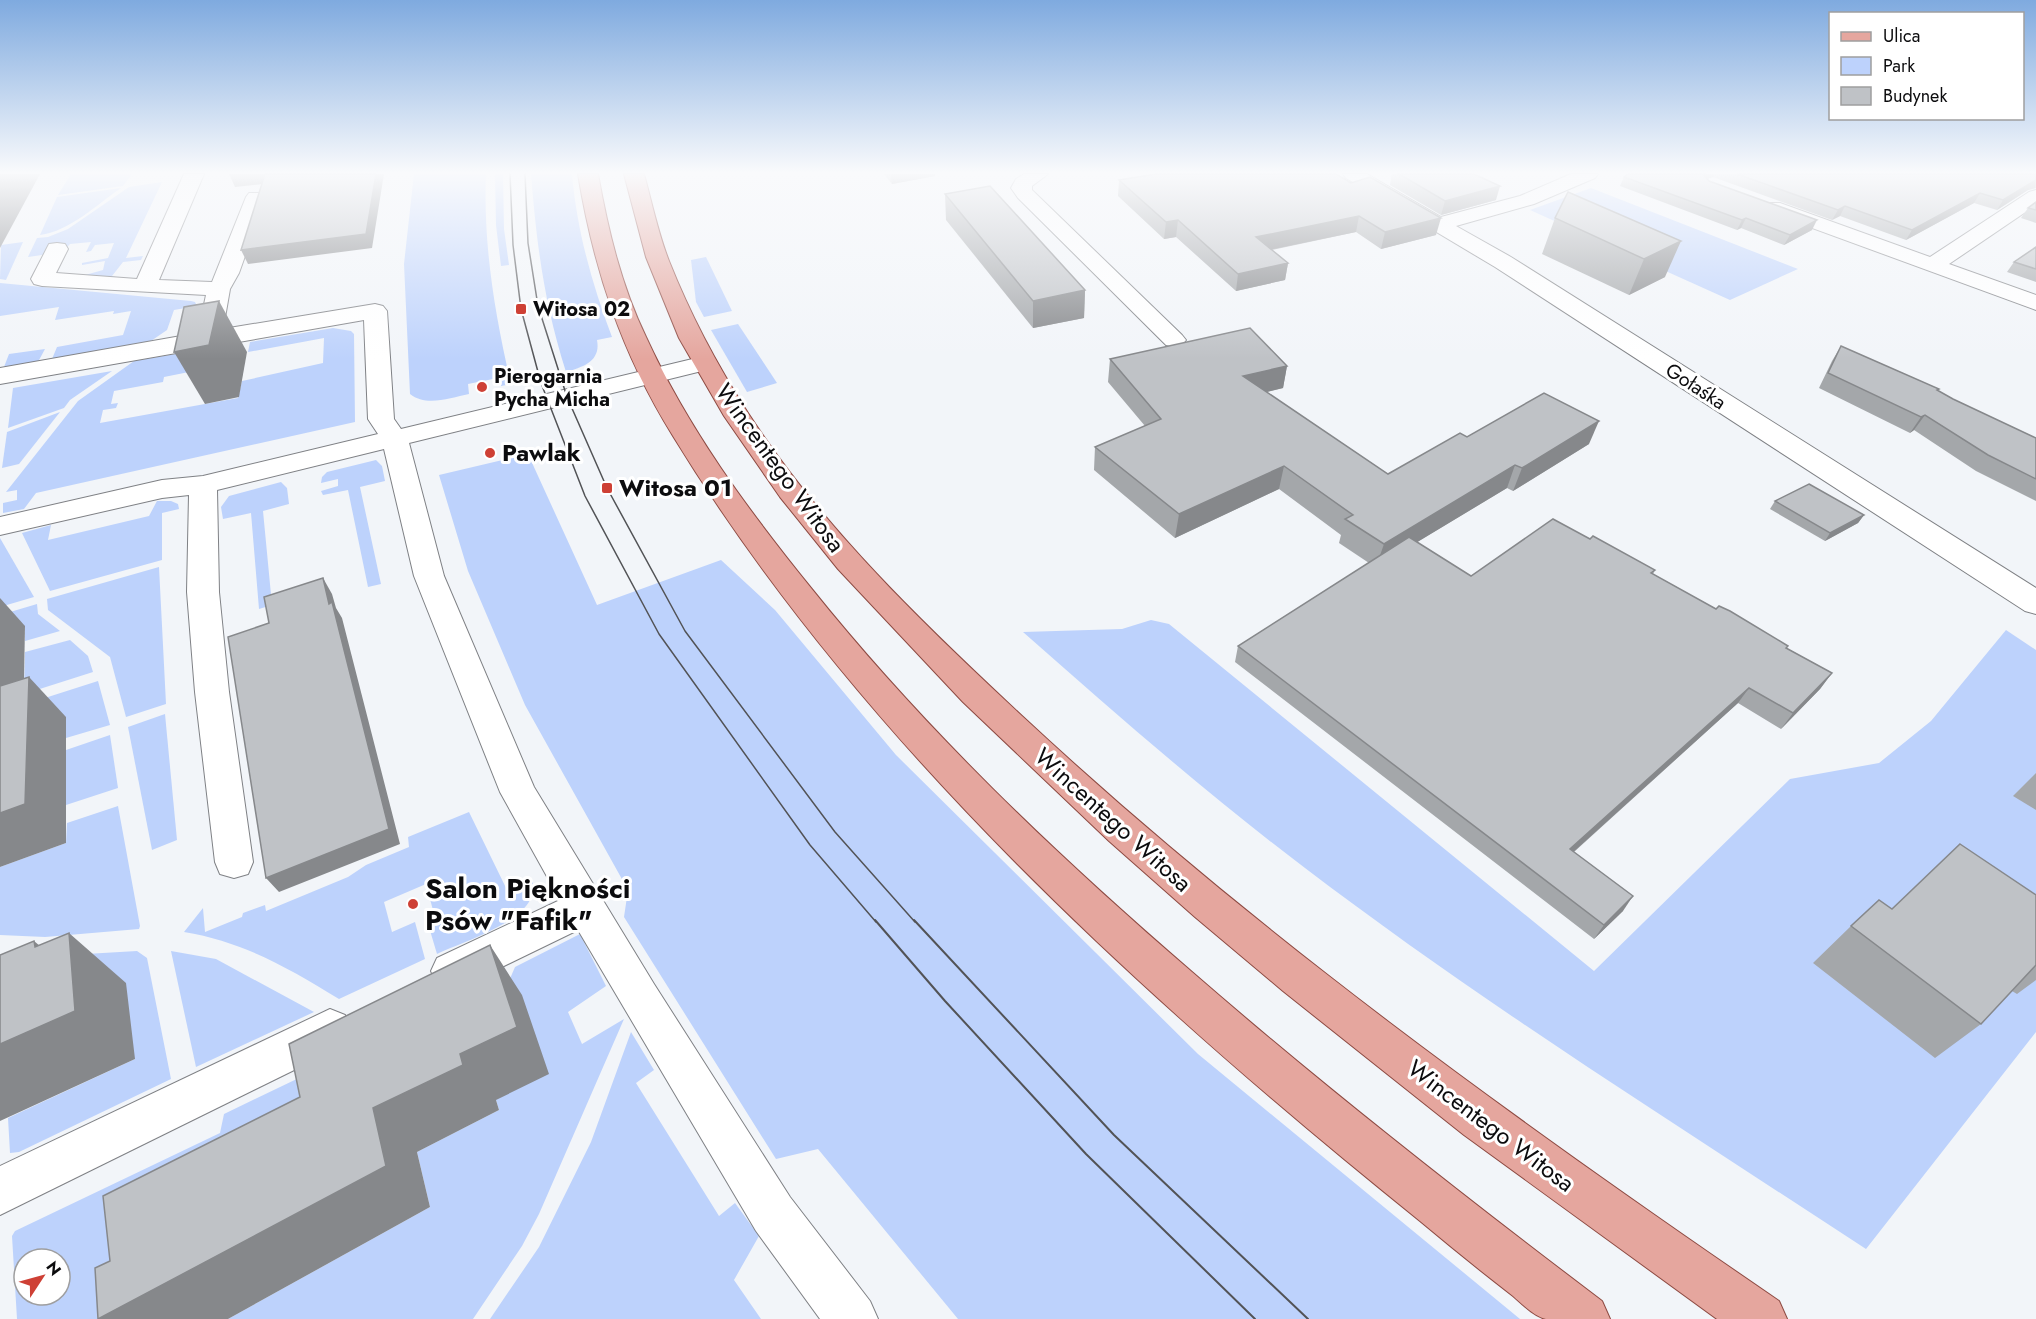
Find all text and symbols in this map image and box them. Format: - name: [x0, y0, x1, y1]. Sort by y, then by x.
- legend: [1829, 12, 2024, 120]
- text: Ulica: [1883, 23, 1920, 49]
- text: Park: [1883, 53, 1915, 79]
- text: Budynek: [1883, 83, 1947, 109]
- place label: Witosa 02: [533, 295, 630, 324]
- marker: Witosa 02: [514, 302, 528, 316]
- street label: Gołaśka: [1660, 356, 1732, 417]
- place label: Pierogarnia Pycha Micha: [494, 362, 610, 414]
- street label: Wincentego Witosa: [707, 376, 854, 559]
- marker: Pierogarnia Pycha Micha: [475, 380, 489, 394]
- place label: Pawlak: [502, 435, 581, 470]
- marker: Pawlak: [483, 446, 497, 460]
- place label: Witosa 01: [619, 470, 732, 505]
- marker: Witosa 01: [600, 481, 614, 495]
- street label: Wincentego Witosa: [1027, 739, 1200, 900]
- place label: Salon Piękności Psów "Fafik": [425, 868, 631, 941]
- marker: Salon Piękności Psów "Fafik": [406, 897, 420, 911]
- street label: Wincentego Witosa: [1400, 1051, 1582, 1200]
- north arrow: [12, 1247, 72, 1307]
- text: N: [41, 1257, 67, 1280]

